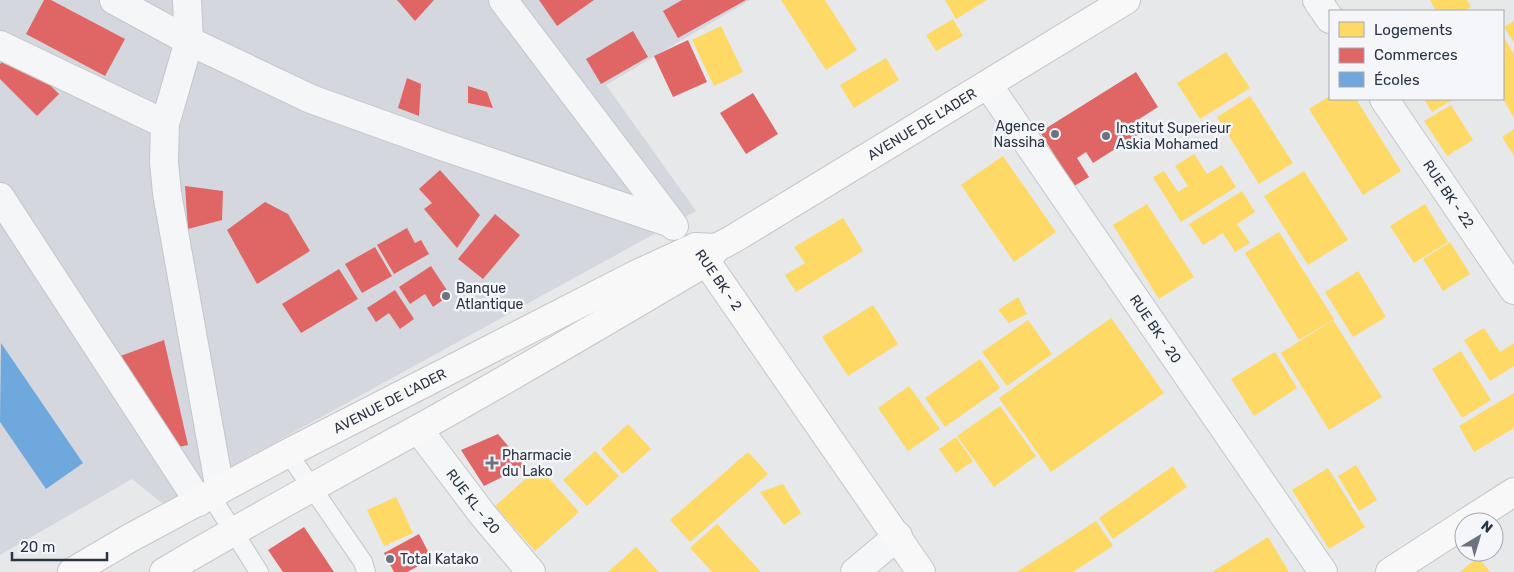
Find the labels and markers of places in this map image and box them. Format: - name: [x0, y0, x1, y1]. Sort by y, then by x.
- place label: Agence Nassiha: [994, 118, 1045, 151]
- place label: Institut Superieur Askia Mohamed: [1116, 120, 1231, 153]
- marker: Agence Nassiha: [1049, 128, 1061, 140]
- marker: Institut Superieur Askia Mohamed: [1100, 130, 1112, 142]
- place label: Banque Atlantique: [456, 280, 524, 313]
- marker: Banque Atlantique: [440, 290, 452, 302]
- place label: Pharmacie du Lako: [502, 447, 572, 480]
- marker: Pharmacie du Lako: [486, 457, 498, 469]
- place label: Total Katako: [400, 551, 479, 568]
- marker: Total Katako: [384, 553, 396, 565]

